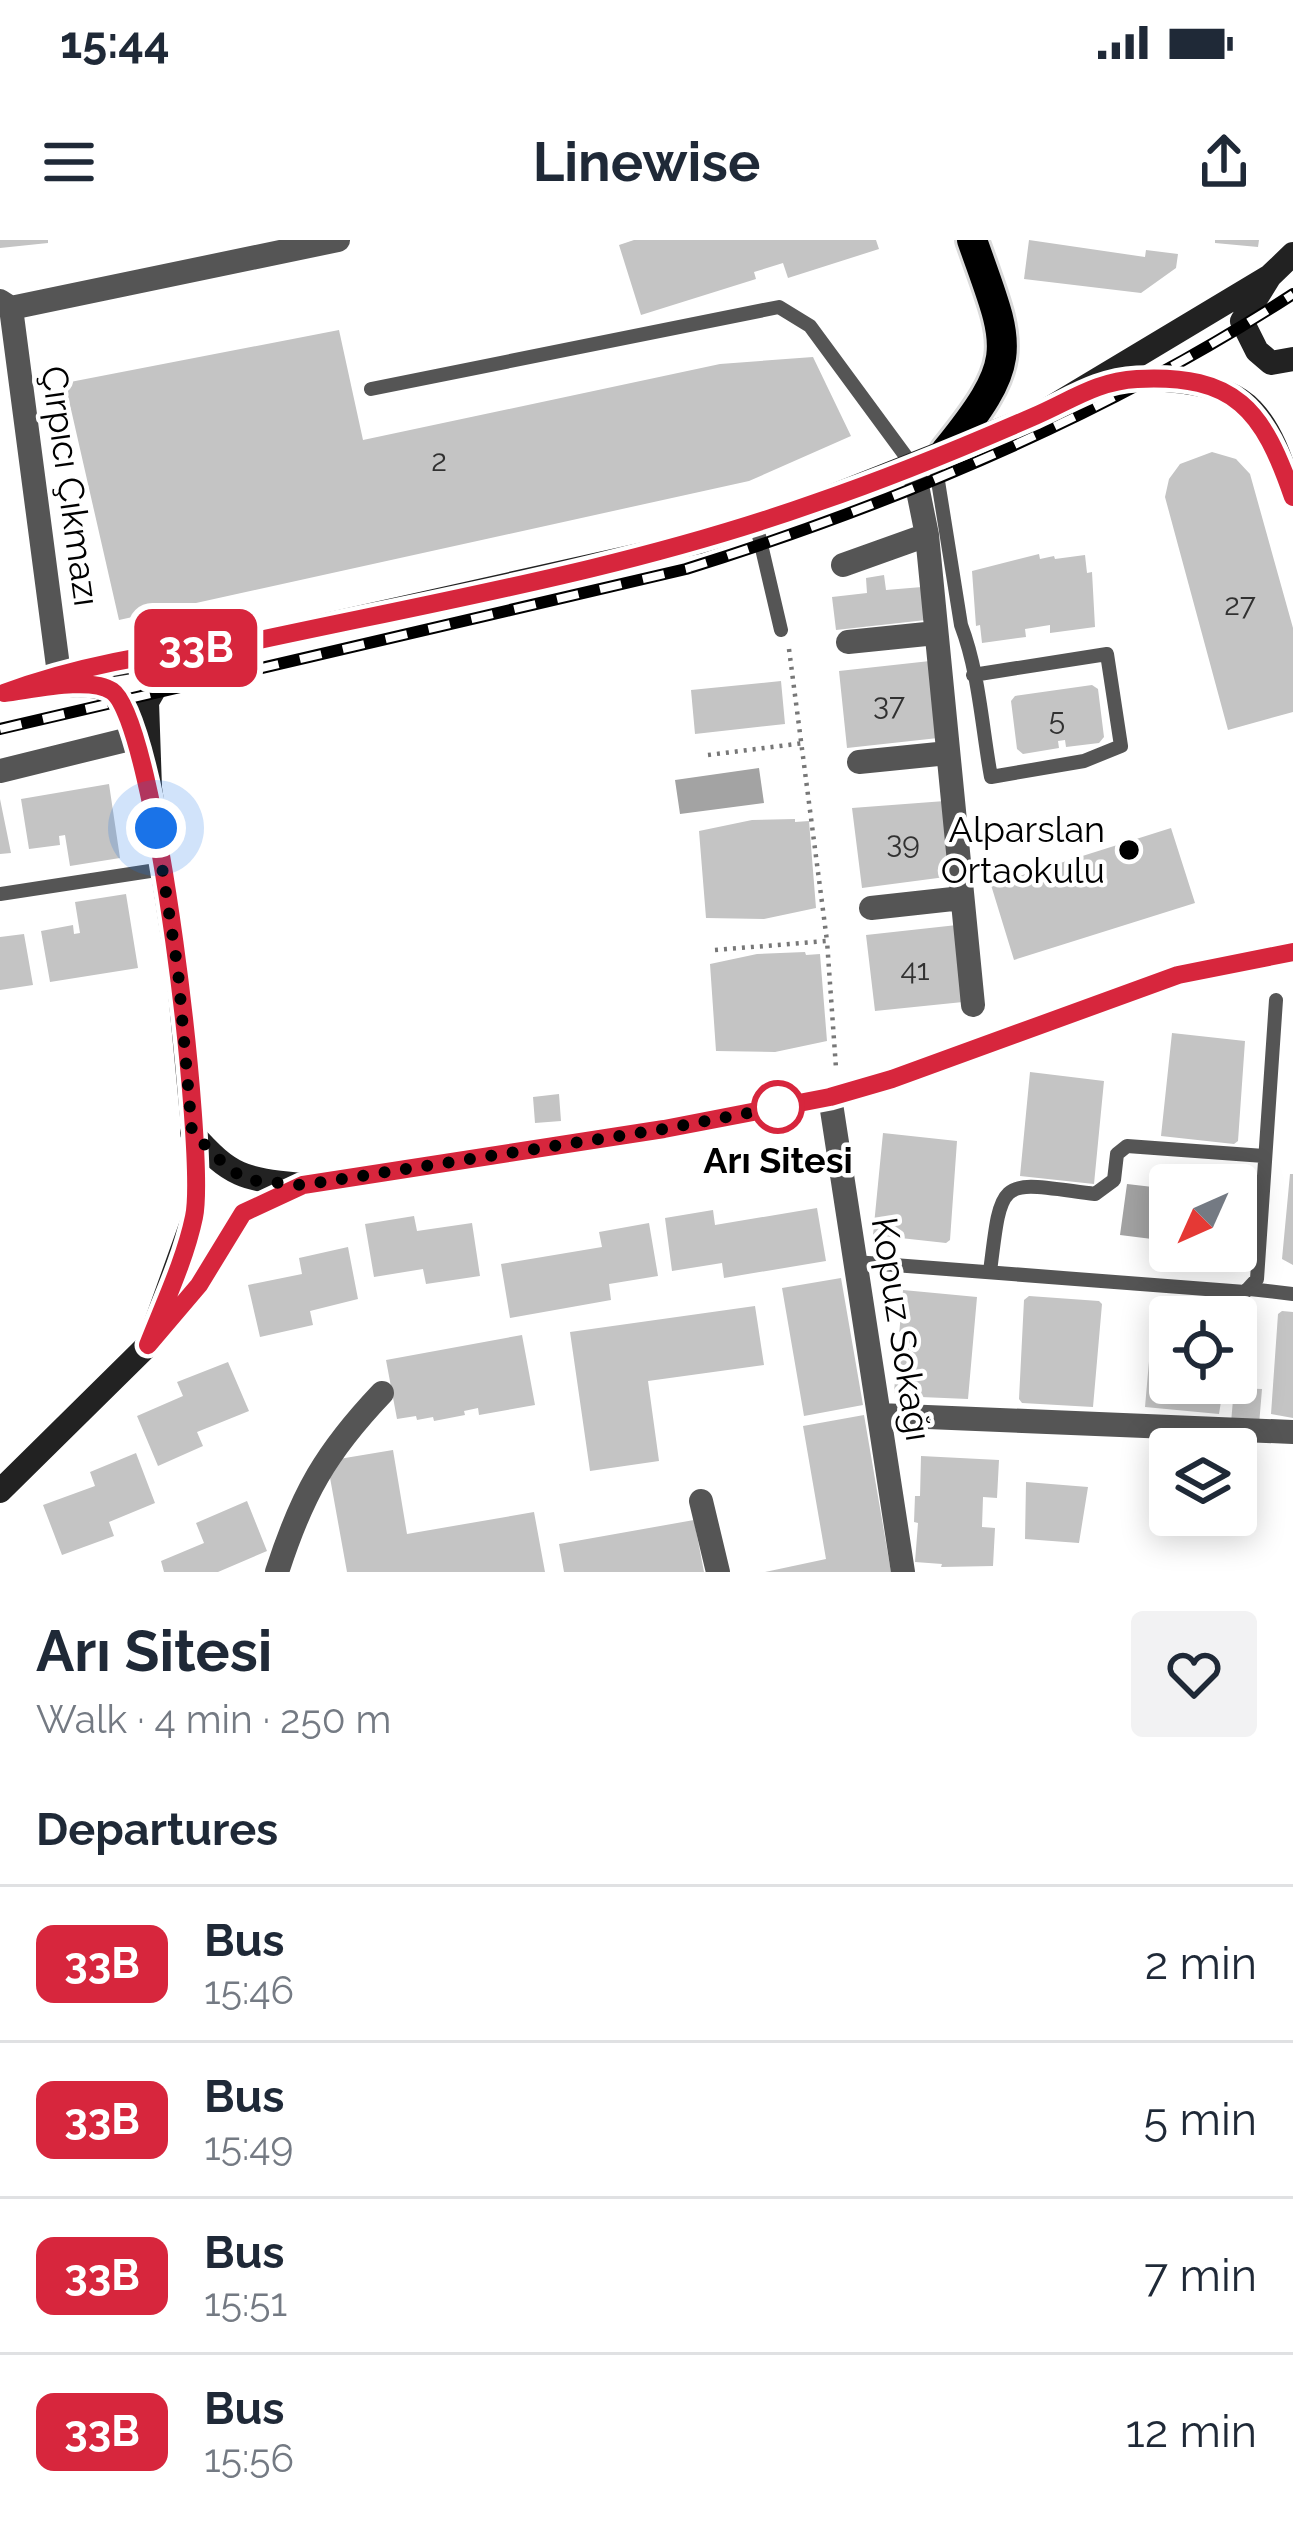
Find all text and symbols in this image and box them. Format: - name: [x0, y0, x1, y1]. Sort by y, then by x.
- text: 15:44: [60, 16, 170, 69]
- icon: menu: [36, 129, 102, 195]
- icon: share: [1191, 129, 1257, 195]
- text: Linewise: [533, 130, 760, 194]
- street label: Çırpıcı Çıkmazı: [33, 363, 109, 609]
- house number: 2: [431, 443, 447, 478]
- house number: 27: [1224, 587, 1256, 622]
- line badge: 33B: [127, 609, 265, 687]
- text: 33B: [158, 623, 234, 672]
- house number: 37: [873, 687, 905, 722]
- house number: 5: [1049, 702, 1065, 737]
- your location: [126, 798, 186, 858]
- place label: Alparslan Ortaokulu: [941, 808, 1105, 891]
- house number: 39: [886, 825, 920, 860]
- marker: Alparslan Ortaokulu: [1116, 837, 1142, 863]
- house number: 41: [900, 952, 930, 987]
- marker: Arı Sitesi: [753, 1082, 803, 1132]
- place label: Arı Sitesi: [703, 1139, 853, 1181]
- north arrow: [1149, 1164, 1257, 1272]
- map controls: [1149, 1164, 1257, 1536]
- street label: Kopuz Sokağı: [864, 1214, 940, 1444]
- button: locate: [1149, 1296, 1257, 1404]
- button: layers: [1149, 1428, 1257, 1536]
- button: heart: [1131, 1611, 1257, 1737]
- text: Arı Sitesi: [36, 1617, 272, 1684]
- text: Walk · 4 min · 250 m: [36, 1696, 391, 1742]
- text: Departures: [36, 1803, 278, 1856]
- text: Bus: [204, 1914, 285, 1967]
- text: 2 min: [1145, 1937, 1257, 1990]
- text: 33B: [64, 1939, 140, 1988]
- text: 15:46: [204, 1967, 294, 2013]
- text: Bus: [204, 2070, 285, 2123]
- text: 5 min: [1144, 2093, 1257, 2146]
- text: 33B: [64, 2095, 140, 2144]
- text: 15:49: [204, 2123, 293, 2169]
- text: Bus: [204, 2226, 285, 2279]
- text: 7 min: [1144, 2249, 1257, 2302]
- text: 33B: [64, 2251, 140, 2300]
- text: 15:51: [204, 2279, 287, 2325]
- text: Bus: [204, 2382, 285, 2435]
- text: 12 min: [1125, 2405, 1257, 2458]
- text: 33B: [64, 2407, 140, 2456]
- text: 15:56: [204, 2435, 294, 2481]

